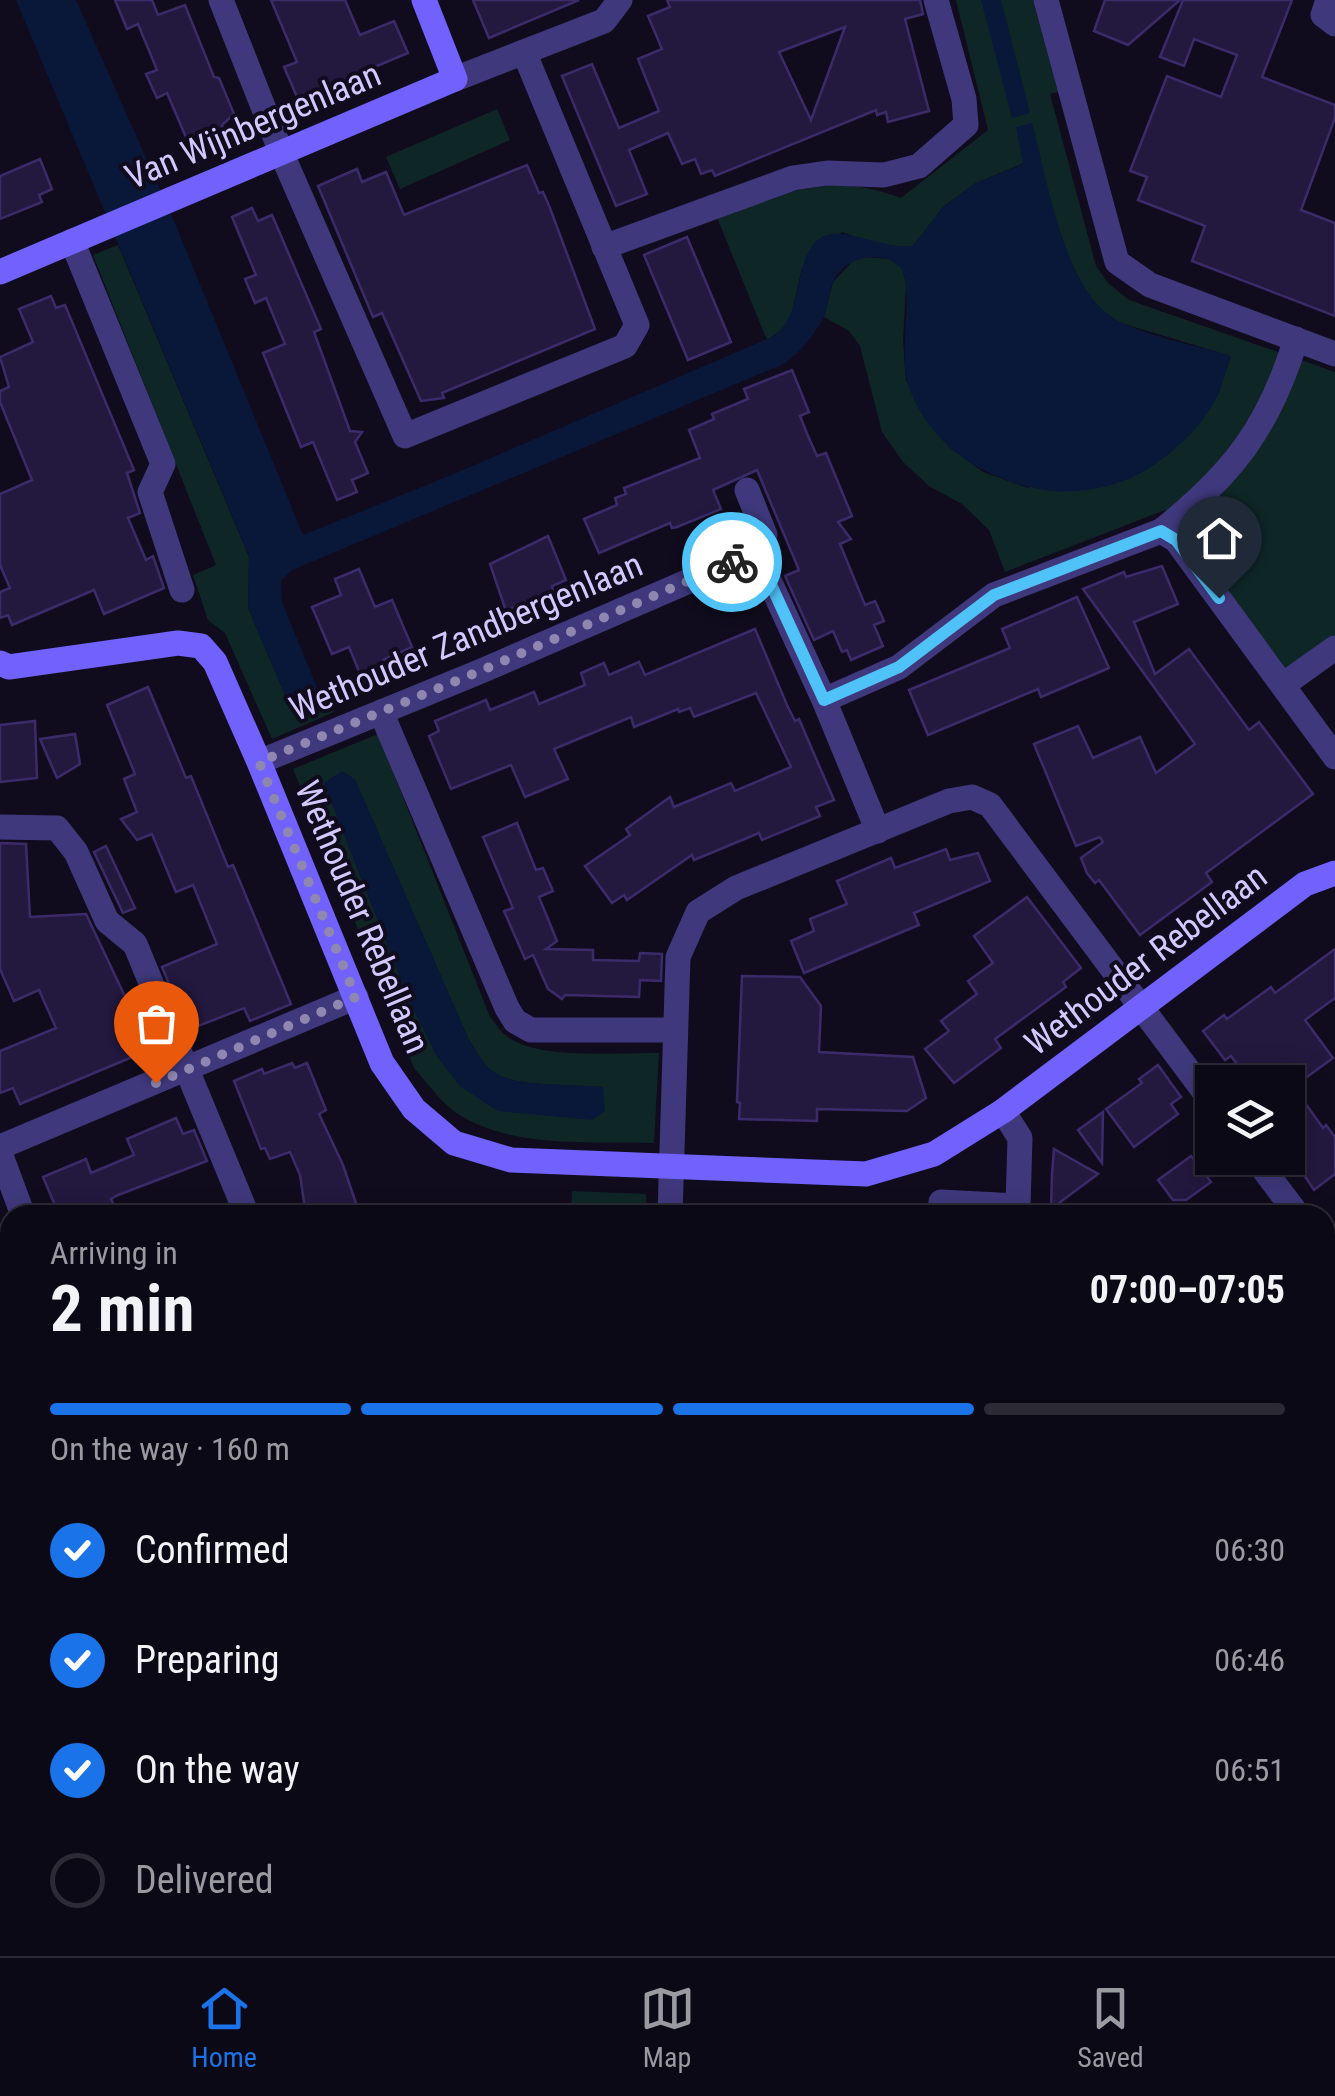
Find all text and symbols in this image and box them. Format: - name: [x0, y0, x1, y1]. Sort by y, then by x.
- street label: Van Wijnbergenlaan: [119, 54, 387, 198]
- pin: [1177, 496, 1262, 599]
- icon: home: [1192, 511, 1247, 566]
- courier: [682, 512, 782, 612]
- icon: bike: [705, 535, 760, 590]
- street label: Wethouder Zandbergenlaan: [283, 544, 649, 730]
- street label: Wethouder Rebellaan: [286, 775, 438, 1059]
- street label: Wethouder Rebellaan: [1017, 856, 1275, 1064]
- pin: [114, 981, 199, 1084]
- icon: bag: [129, 996, 184, 1051]
- map controls: [1195, 1065, 1305, 1175]
- button: layers: [1195, 1065, 1305, 1175]
- text: Arriving in: [50, 1234, 178, 1272]
- text: 07:00–07:05: [1090, 1268, 1285, 1312]
- text: 2 min: [50, 1271, 194, 1347]
- text: On the way · 160 m: [50, 1430, 290, 1468]
- icon: check: [50, 1523, 105, 1578]
- text: Confirmed: [135, 1528, 290, 1572]
- text: 06:30: [1214, 1531, 1285, 1569]
- icon: check: [50, 1633, 105, 1688]
- text: Preparing: [135, 1638, 280, 1682]
- text: 06:46: [1214, 1641, 1285, 1679]
- icon: check: [50, 1743, 105, 1798]
- text: On the way: [135, 1748, 300, 1792]
- text: 06:51: [1214, 1751, 1285, 1789]
- text: Delivered: [135, 1858, 274, 1902]
- tab: Home: [191, 1981, 257, 2074]
- tab: Map: [640, 1981, 695, 2074]
- tab: Saved: [1077, 1981, 1144, 2074]

